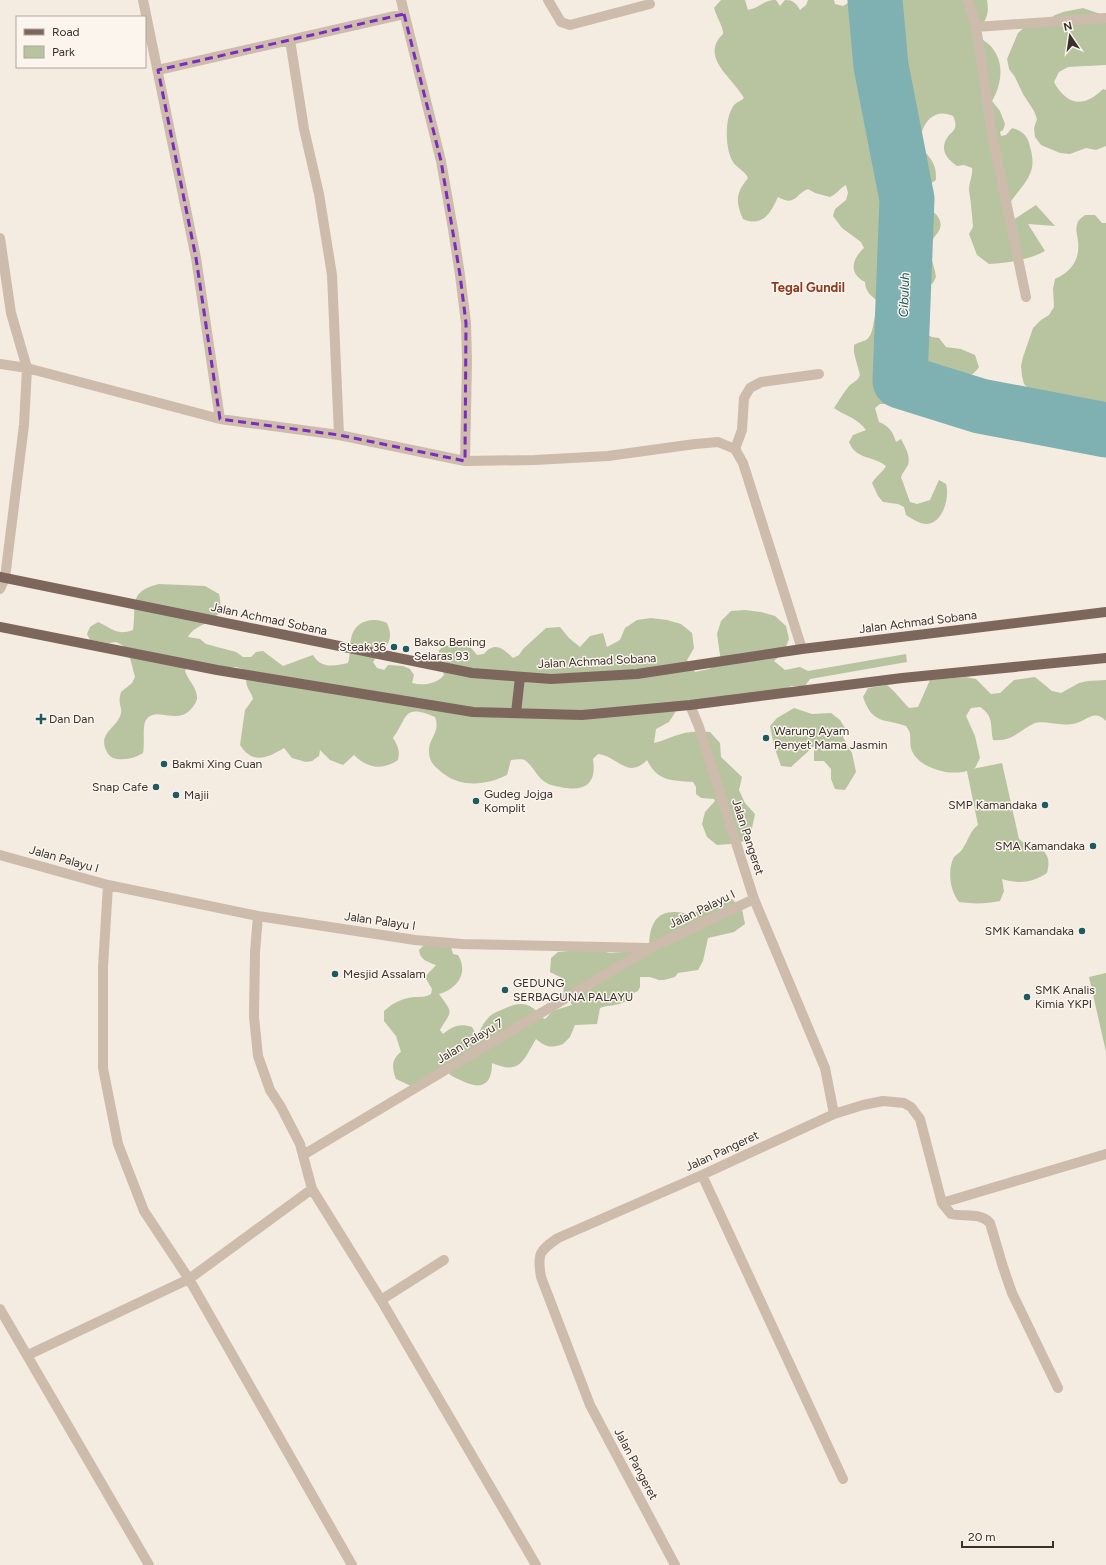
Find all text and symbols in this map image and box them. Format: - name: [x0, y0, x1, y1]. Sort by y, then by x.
- legend: [16, 16, 146, 68]
- north arrow: [1050, 16, 1090, 56]
- text: N: [1062, 19, 1073, 34]
- text: Road: [52, 25, 80, 39]
- text: Park: [52, 45, 75, 59]
- water label: Cibuluh: [896, 272, 912, 318]
- district label: Tegal Gundil: [771, 280, 845, 295]
- street label: Jalan Achmad Sobana: [210, 600, 328, 638]
- street label: Jalan Achmad Sobana: [858, 608, 978, 636]
- place label: Bakso Bening Selaras 93: [414, 635, 486, 663]
- place label: Steak 36: [339, 640, 386, 654]
- marker: Steak 36: [389, 642, 399, 652]
- marker: Bakso Bening Selaras 93: [401, 644, 411, 654]
- street label: Jalan Achmad Sobana: [537, 651, 657, 671]
- place label: Dan Dan: [49, 712, 94, 726]
- marker: Dan Dan: [36, 714, 46, 724]
- place label: Warung Ayam Penyet Mama Jasmin: [774, 724, 888, 752]
- marker: Warung Ayam Penyet Mama Jasmin: [761, 733, 771, 743]
- place label: Bakmi Xing Cuan: [172, 757, 263, 771]
- marker: Bakmi Xing Cuan: [159, 759, 169, 769]
- place label: Snap Cafe: [92, 780, 148, 794]
- marker: Snap Cafe: [151, 782, 161, 792]
- place label: Gudeg Jojga Komplit: [484, 787, 553, 815]
- place label: Majii: [184, 788, 209, 802]
- marker: Majii: [171, 790, 181, 800]
- marker: Gudeg Jojga Komplit: [471, 796, 481, 806]
- street label: Jalan Pangeret: [729, 797, 767, 877]
- place label: SMP Kamandaka: [948, 798, 1037, 812]
- marker: SMP Kamandaka: [1040, 800, 1050, 810]
- place label: SMA Kamandaka: [995, 839, 1085, 853]
- marker: SMA Kamandaka: [1088, 841, 1098, 851]
- street label: Jalan Palayu I: [28, 842, 100, 876]
- street label: Jalan Palayu I: [667, 887, 737, 931]
- street label: Jalan Palayu I: [344, 909, 416, 933]
- place label: SMK Kamandaka: [985, 924, 1074, 938]
- marker: SMK Kamandaka: [1077, 926, 1087, 936]
- place label: Mesjid Assalam: [343, 967, 426, 981]
- marker: Mesjid Assalam: [330, 969, 340, 979]
- place label: GEDUNG SERBAGUNA PALAYU: [513, 976, 633, 1004]
- place label: SMK Analis Kimia YKPI: [1035, 983, 1095, 1011]
- marker: GEDUNG SERBAGUNA PALAYU: [500, 985, 510, 995]
- marker: SMK Analis Kimia YKPI: [1022, 992, 1032, 1002]
- street label: Jalan Palayu 7: [434, 1015, 506, 1066]
- street label: Jalan Pangeret: [683, 1128, 761, 1174]
- street label: Jalan Pangeret: [611, 1426, 661, 1503]
- scale bar: [962, 1523, 1053, 1549]
- text: 20 m: [968, 1530, 996, 1544]

